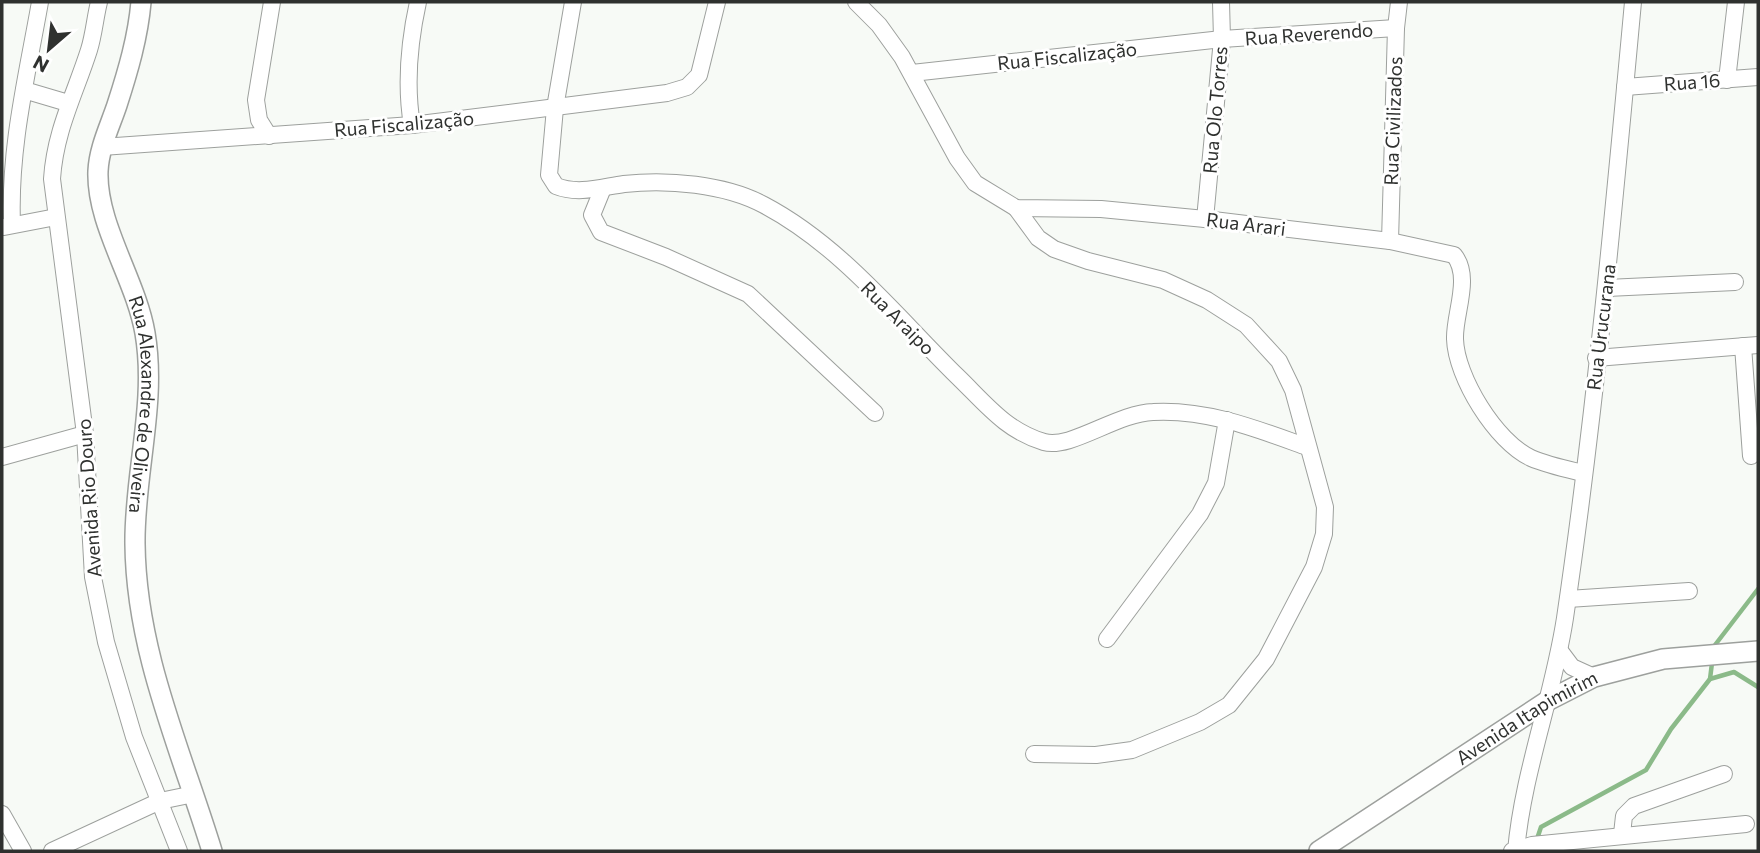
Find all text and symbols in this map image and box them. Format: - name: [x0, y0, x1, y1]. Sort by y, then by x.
- north arrow: [14, 14, 84, 84]
- street label: Rua Reverendo: [1244, 18, 1374, 49]
- street label: Rua Fiscalização: [996, 37, 1138, 74]
- street label: Rua Olo Torres: [1197, 45, 1232, 175]
- text: N: [29, 51, 52, 78]
- street label: Rua Civilizados: [1379, 56, 1406, 186]
- street label: Rua 16: [1663, 68, 1721, 95]
- street label: Rua Fiscalização: [333, 106, 475, 141]
- street label: Rua Arari: [1205, 207, 1287, 240]
- street label: Rua Urucurana: [1581, 262, 1620, 391]
- street label: Rua Araipo: [857, 276, 940, 359]
- street label: Rua Alexandre de Oliveira: [124, 292, 161, 514]
- street label: Avenida Rio Douro: [71, 418, 106, 578]
- street label: Avenida Itapimirim: [1451, 665, 1601, 769]

